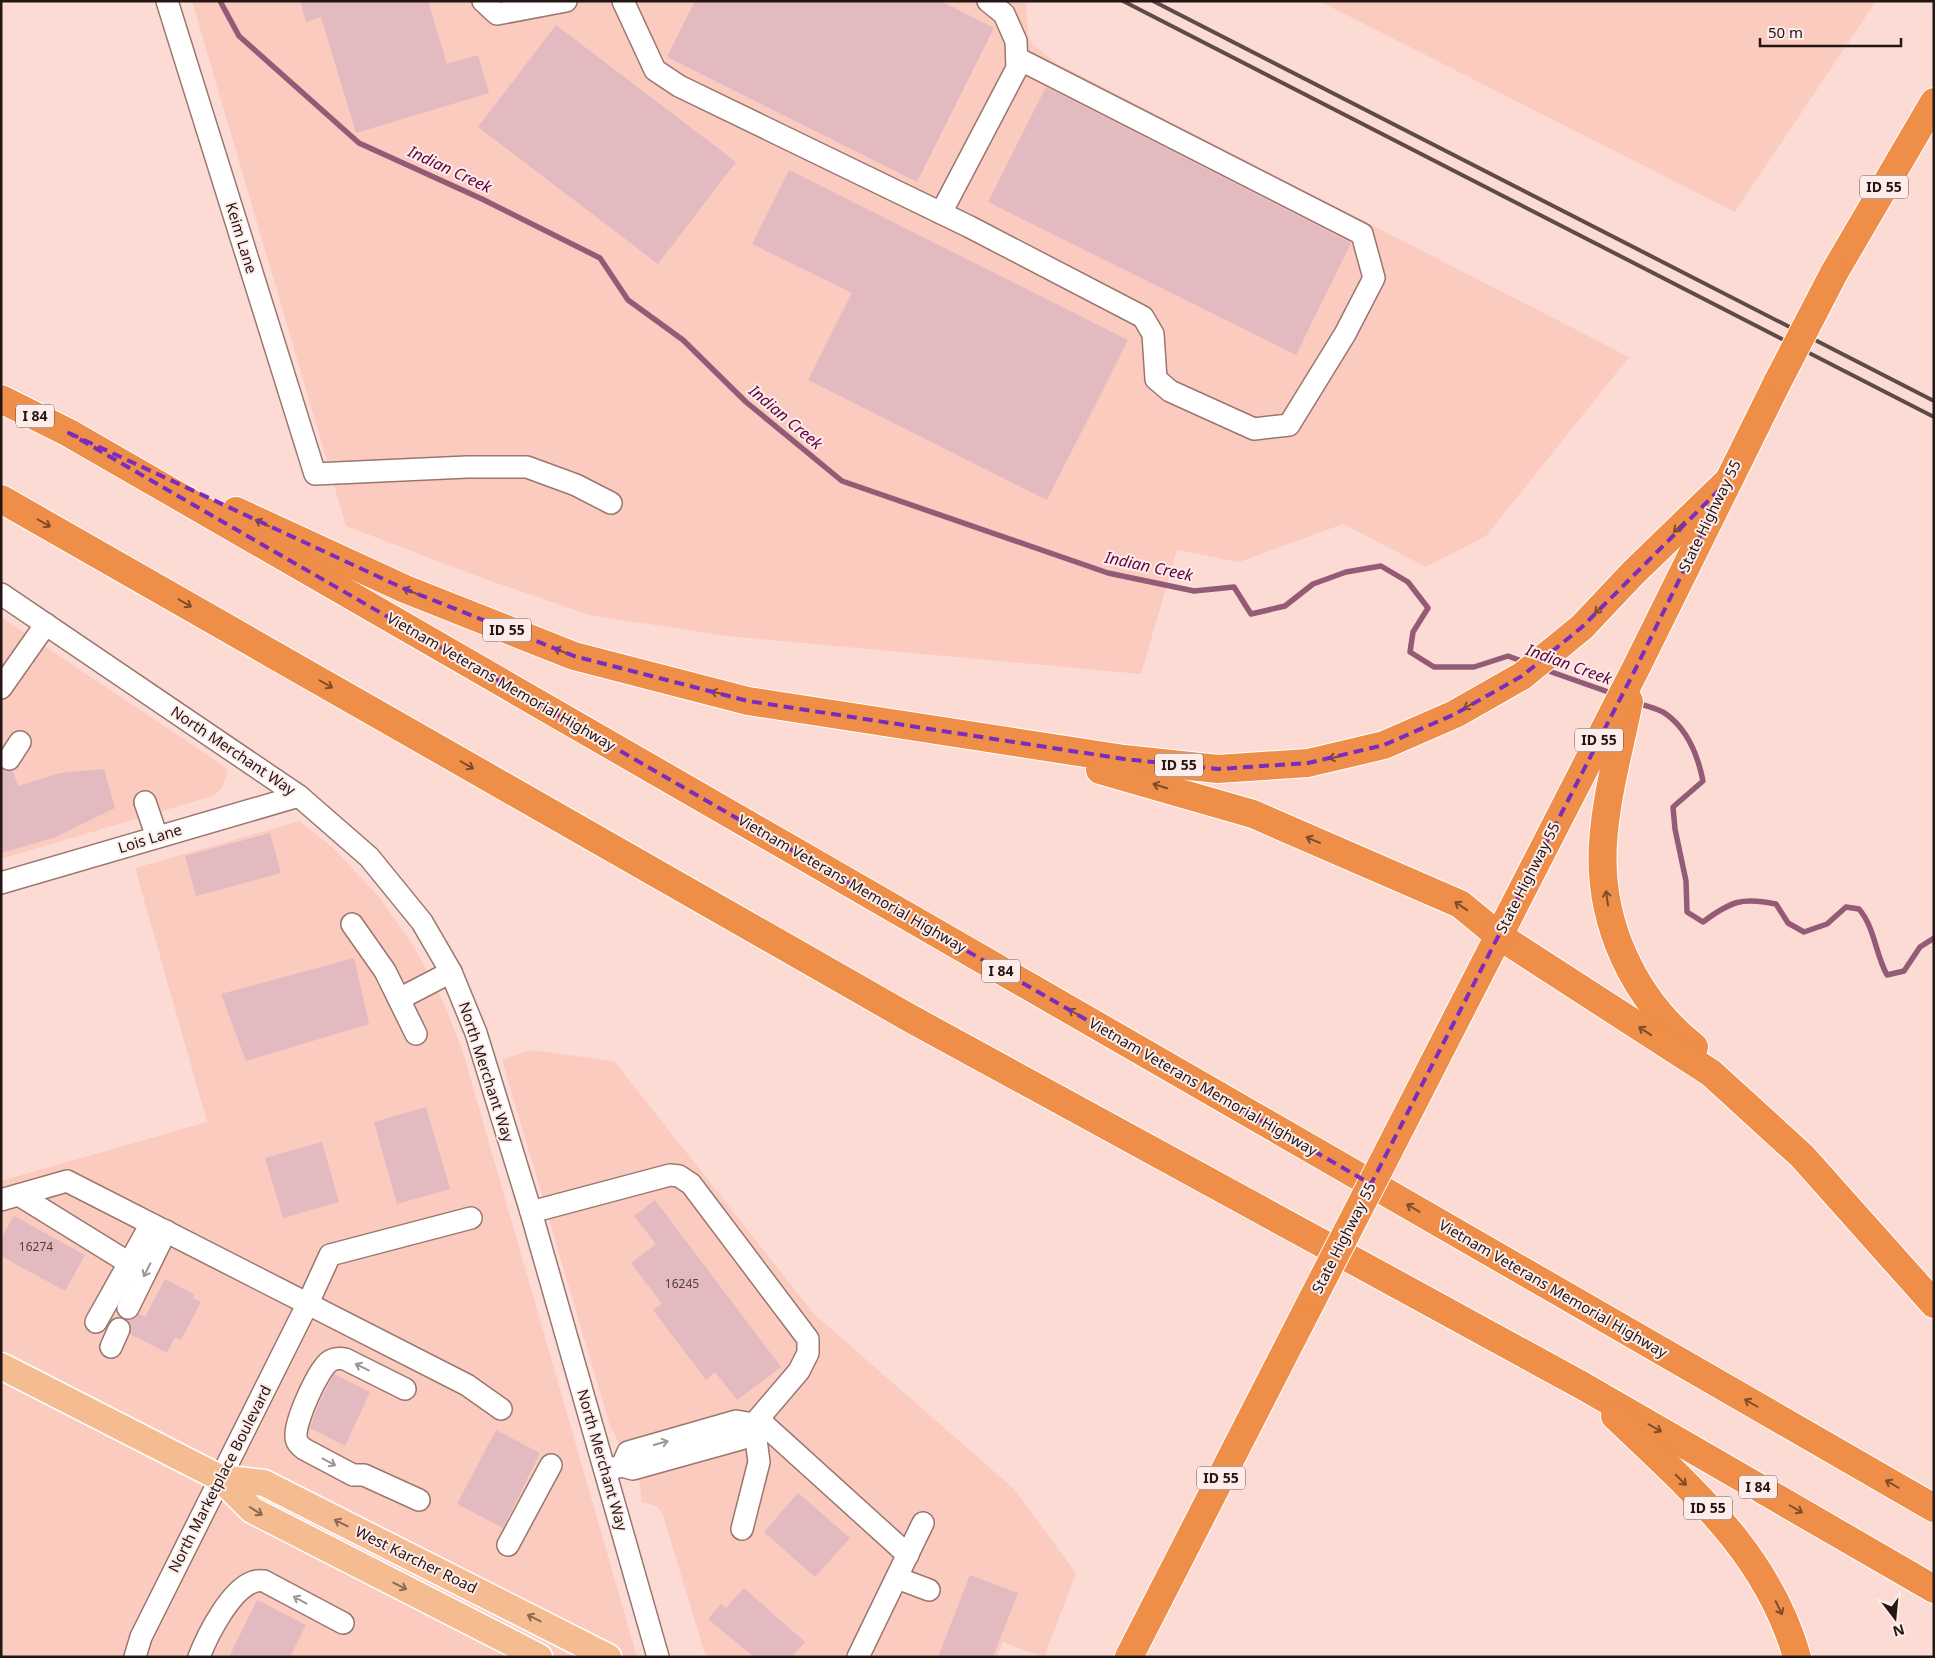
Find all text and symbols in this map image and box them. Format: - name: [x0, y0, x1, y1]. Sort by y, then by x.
- scale bar: [1760, 15, 1901, 47]
- text: 50 m: [1768, 22, 1803, 42]
- water label: Indian Creek: [404, 140, 496, 198]
- road number: ID 55: [1860, 176, 1908, 198]
- street label: Keim Lane: [222, 200, 262, 276]
- water label: Indian Creek: [744, 379, 828, 455]
- road number: I 84: [16, 404, 54, 428]
- street label: State Highway 55: [1673, 456, 1745, 575]
- one-way arrow: [36, 518, 50, 528]
- one-way arrow: [255, 518, 270, 528]
- one-way arrow: [1673, 521, 1685, 533]
- water label: Indian Creek: [1102, 546, 1196, 586]
- one-way arrow: [403, 586, 418, 596]
- one-way arrow: [177, 599, 191, 609]
- one-way arrow: [1594, 602, 1606, 614]
- street label: Vietnam Veterans Memorial Highway: [384, 607, 620, 755]
- road number: ID 55: [483, 618, 531, 642]
- water label: Indian Creek: [1522, 638, 1616, 690]
- one-way arrow: [554, 646, 569, 655]
- one-way arrow: [318, 679, 333, 689]
- one-way arrow: [710, 688, 726, 697]
- one-way arrow: [1463, 700, 1478, 710]
- street label: North Merchant Way: [167, 701, 300, 800]
- road number: ID 55: [1575, 728, 1623, 752]
- one-way arrow: [1329, 753, 1345, 762]
- road number: ID 55: [1155, 754, 1203, 776]
- one-way arrow: [459, 760, 473, 770]
- one-way arrow: [1152, 781, 1168, 791]
- street label: Vietnam Veterans Memorial Highway: [735, 809, 971, 957]
- street label: Lois Lane: [115, 819, 184, 857]
- street label: State Highway 55: [1490, 819, 1564, 937]
- one-way arrow: [1306, 835, 1321, 844]
- one-way arrow: [1602, 890, 1612, 906]
- one-way arrow: [1454, 901, 1468, 911]
- road number: I 84: [982, 959, 1020, 982]
- street label: North Merchant Way: [455, 999, 519, 1145]
- one-way arrow: [1068, 1008, 1083, 1017]
- street label: Vietnam Veterans Memorial Highway: [1086, 1012, 1322, 1160]
- one-way arrow: [1639, 1026, 1653, 1036]
- street label: State Highway 55: [1306, 1179, 1380, 1297]
- one-way arrow: [1405, 1203, 1420, 1213]
- street label: Vietnam Veterans Memorial Highway: [1436, 1214, 1672, 1362]
- house number: 16274: [19, 1238, 53, 1255]
- one-way arrow: [142, 1262, 151, 1277]
- house number: 16245: [665, 1275, 699, 1292]
- one-way arrow: [355, 1362, 370, 1372]
- street label: North Marketplace Boulevard: [163, 1381, 275, 1576]
- street label: North Merchant Way: [573, 1387, 633, 1533]
- one-way arrow: [1744, 1397, 1758, 1407]
- one-way arrow: [1648, 1423, 1662, 1433]
- one-way arrow: [652, 1437, 668, 1447]
- one-way arrow: [321, 1458, 336, 1467]
- road number: ID 55: [1197, 1466, 1245, 1490]
- one-way arrow: [1675, 1474, 1687, 1486]
- road number: I 84: [1739, 1475, 1777, 1498]
- one-way arrow: [1884, 1479, 1899, 1489]
- road number: ID 55: [1684, 1496, 1732, 1520]
- one-way arrow: [1788, 1505, 1803, 1515]
- one-way arrow: [248, 1507, 262, 1517]
- one-way arrow: [334, 1518, 349, 1527]
- street label: West Karcher Road: [352, 1521, 481, 1597]
- one-way arrow: [392, 1582, 407, 1591]
- north arrow: [1870, 1593, 1920, 1643]
- one-way arrow: [293, 1595, 308, 1605]
- one-way arrow: [1775, 1600, 1785, 1615]
- one-way arrow: [527, 1613, 542, 1622]
- text: N: [1891, 1620, 1907, 1642]

